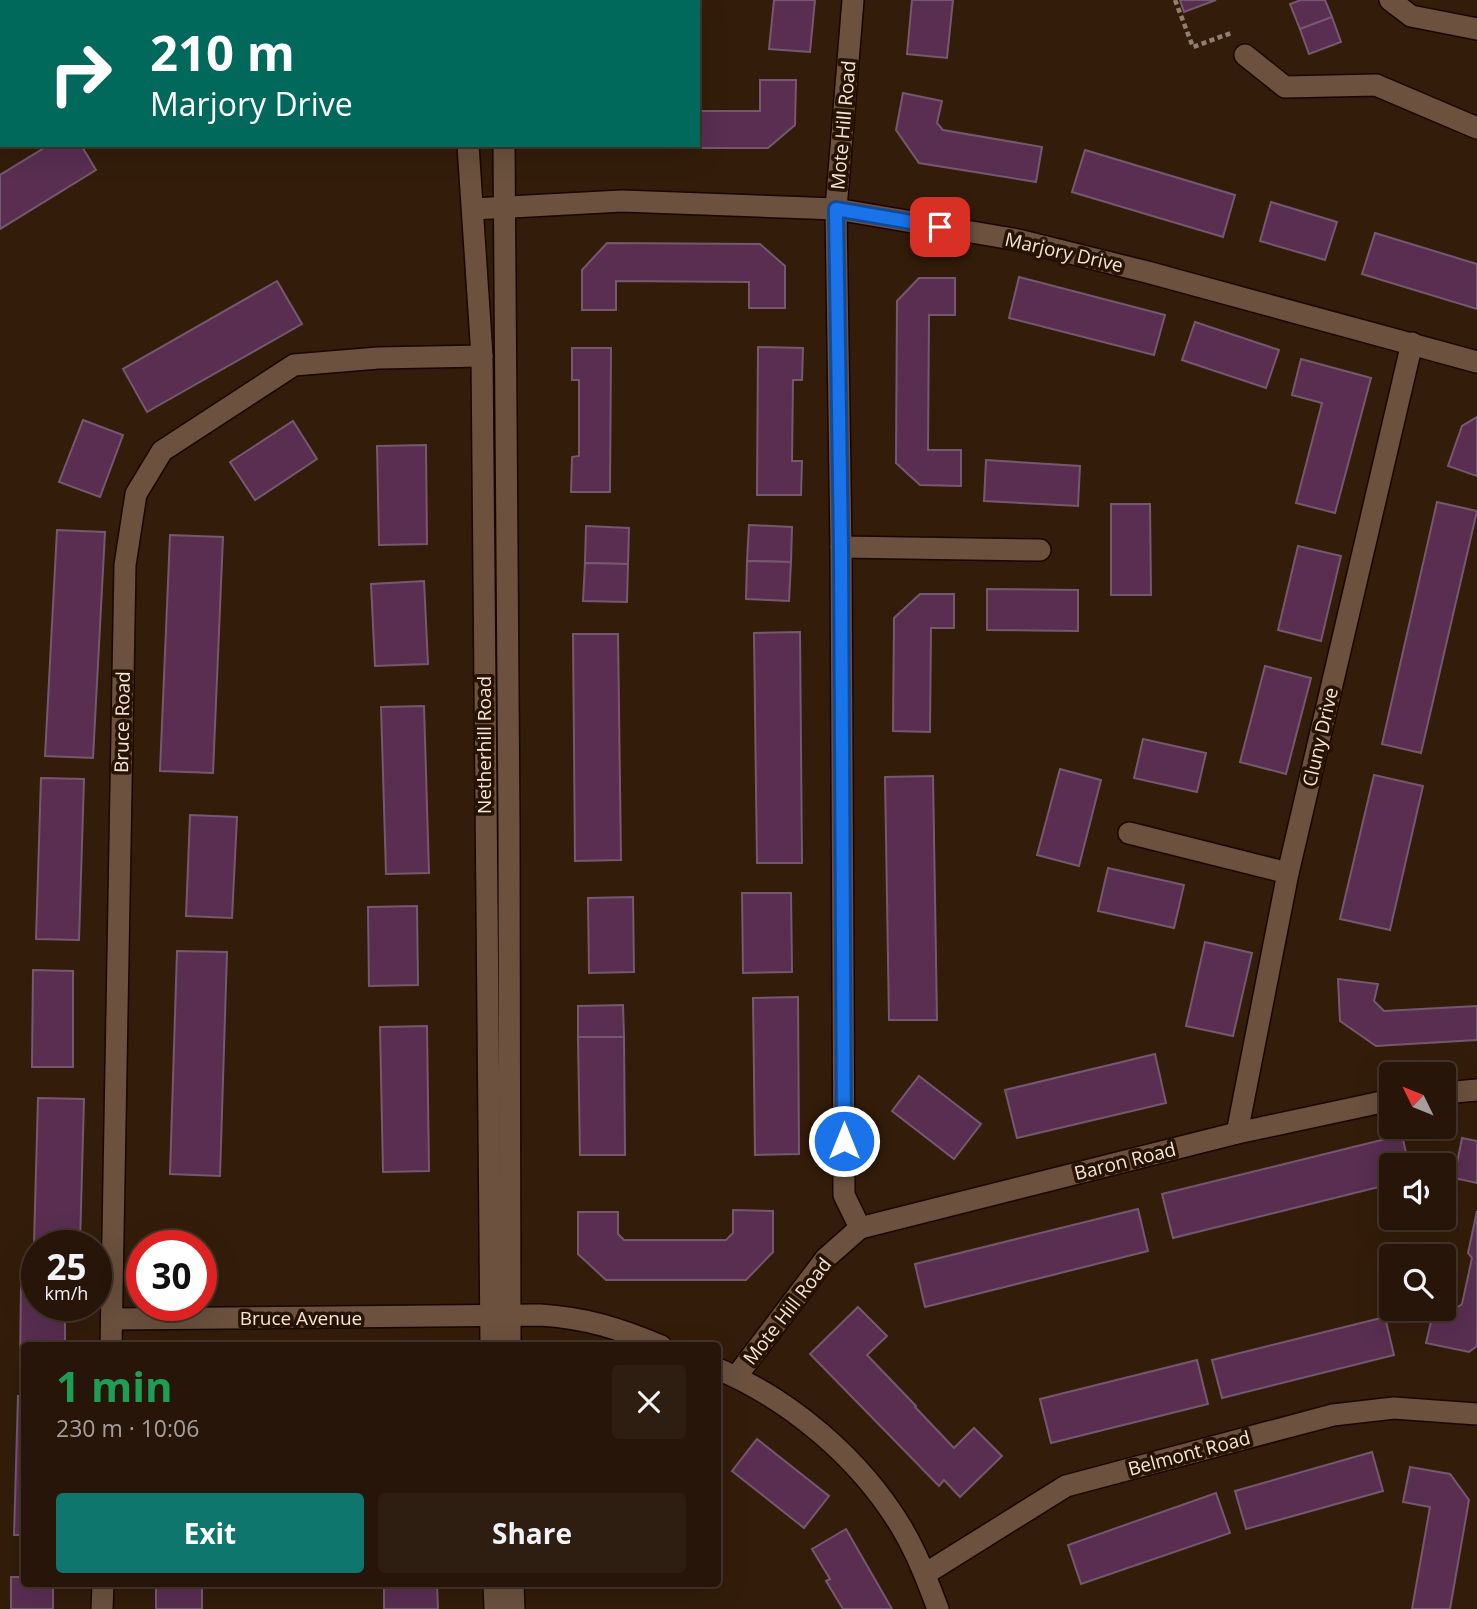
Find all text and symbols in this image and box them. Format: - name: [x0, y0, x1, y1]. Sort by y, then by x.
- text: 210 m: [150, 19, 295, 85]
- icon: right: [35, 28, 126, 119]
- street label: Mote Hill Road: [824, 59, 862, 191]
- text: Marjory Drive: [150, 82, 353, 125]
- pin: [910, 197, 970, 257]
- icon: arrive: [921, 208, 959, 246]
- street label: Marjory Drive: [1002, 226, 1126, 278]
- street label: Bruce Road: [108, 671, 136, 773]
- street label: Netherhill Road: [471, 676, 497, 814]
- street label: Cluny Drive: [1296, 685, 1344, 789]
- north arrow: [1379, 1062, 1456, 1139]
- map controls: [1379, 1062, 1456, 1321]
- position arrow: [807, 1104, 881, 1178]
- street label: Baron Road: [1071, 1136, 1179, 1186]
- button: sound: [1379, 1153, 1456, 1230]
- speed limit sign: 30: [126, 1230, 217, 1321]
- text: 25: [46, 1243, 87, 1290]
- button: search: [1379, 1244, 1456, 1321]
- street label: Mote Hill Road: [737, 1252, 837, 1370]
- text: km/h: [45, 1281, 88, 1305]
- street label: Bruce Avenue: [240, 1305, 362, 1331]
- text: 1 min: [56, 1357, 173, 1414]
- button: close: [612, 1365, 686, 1439]
- text: 230 m · 10:06: [56, 1412, 199, 1444]
- street label: Belmont Road: [1125, 1424, 1253, 1482]
- button: Exit: [56, 1493, 364, 1573]
- button: Share: [378, 1493, 686, 1573]

